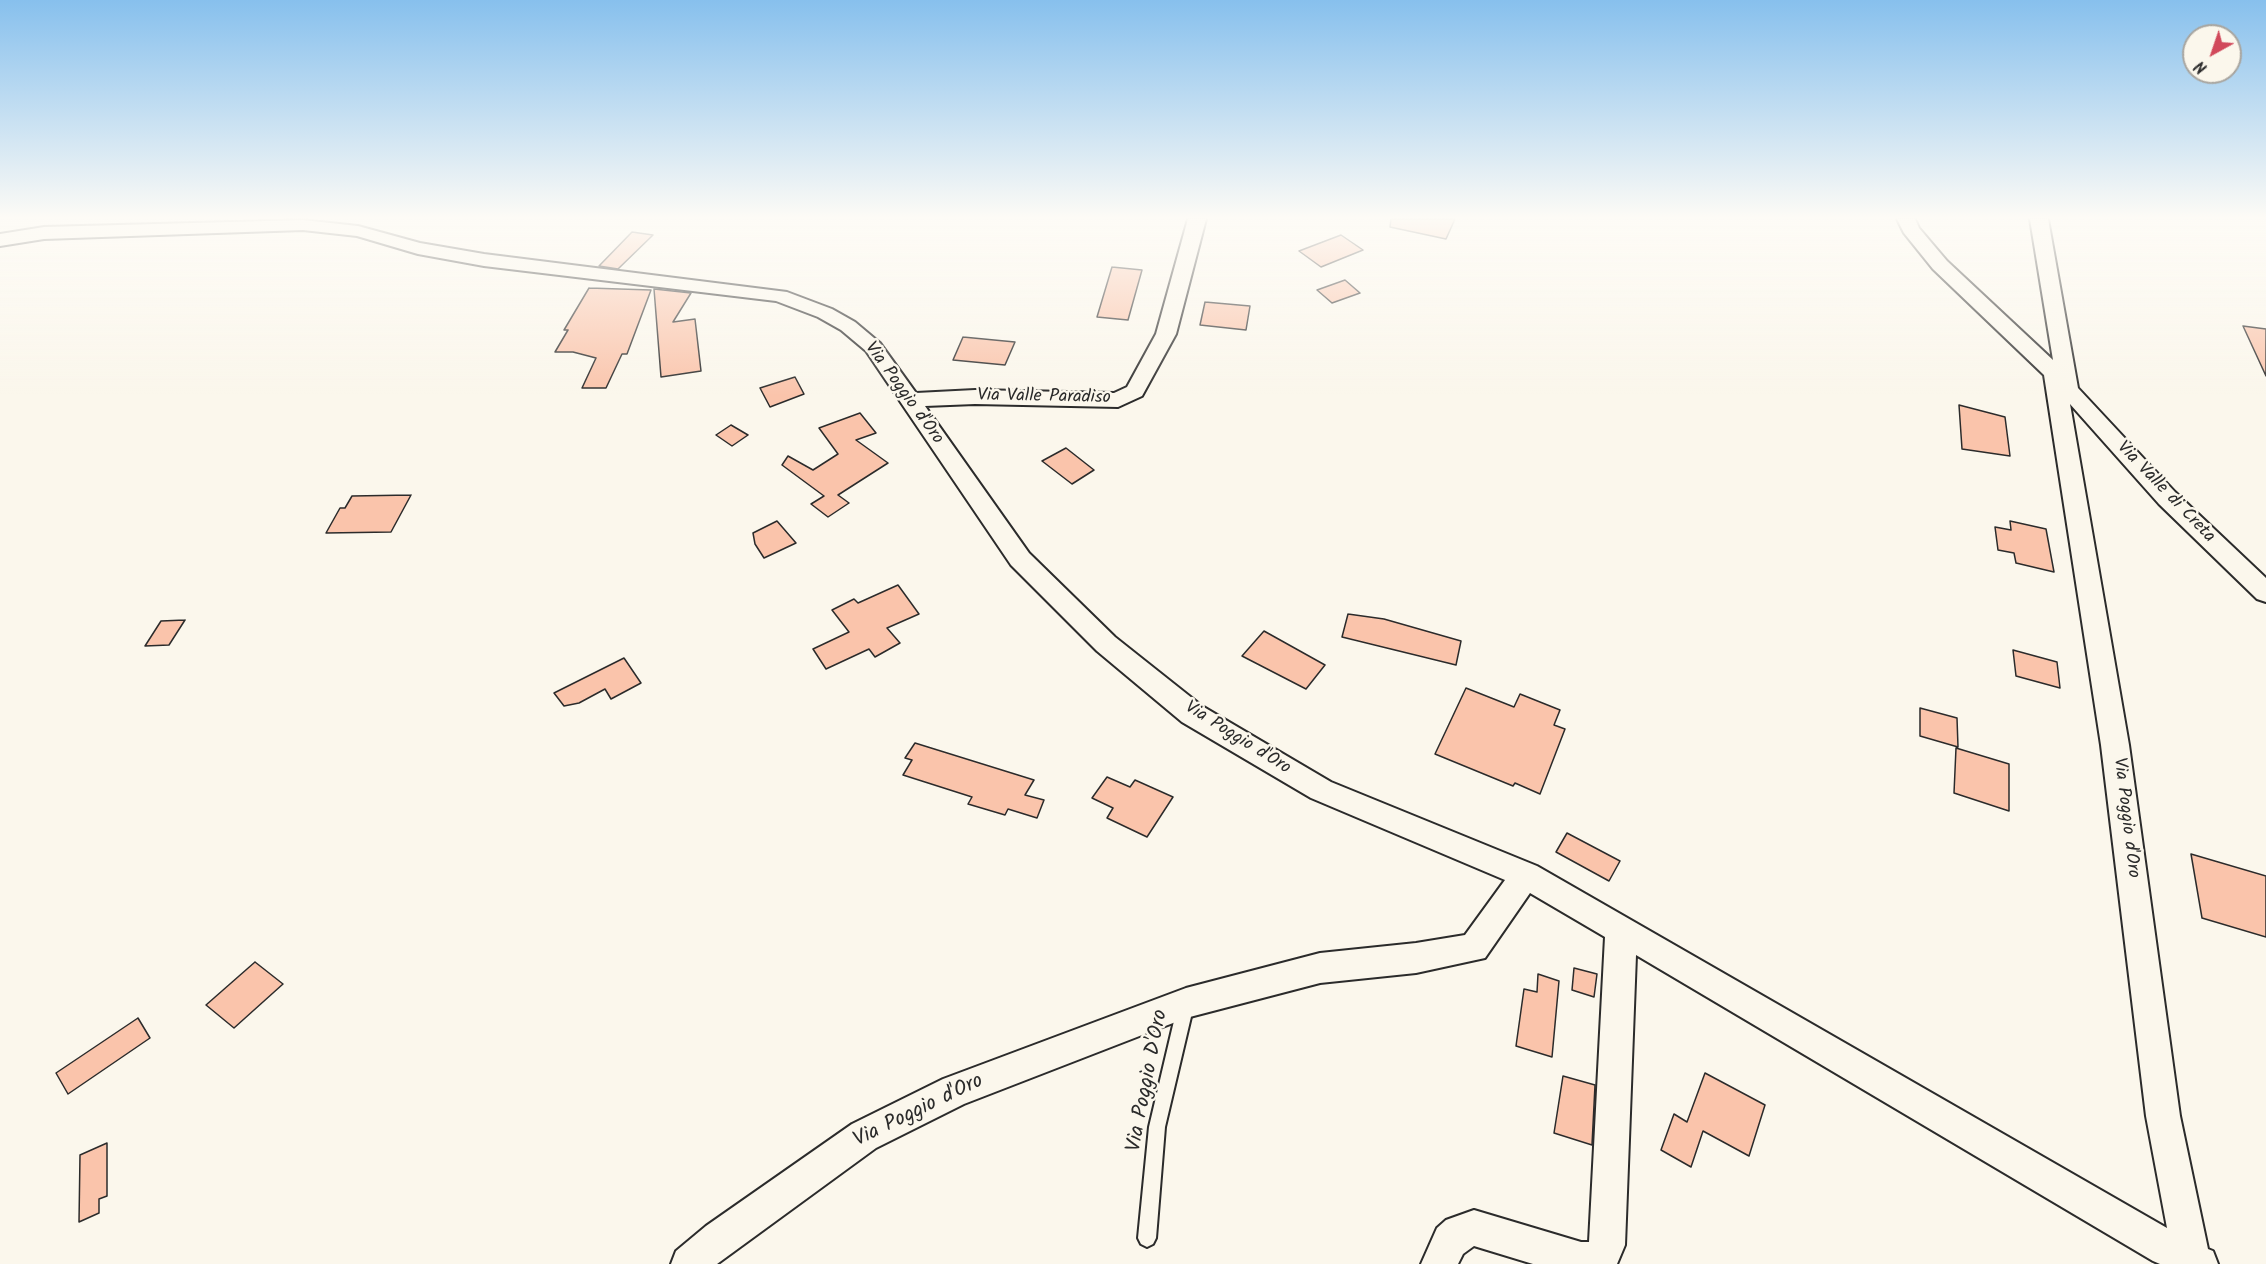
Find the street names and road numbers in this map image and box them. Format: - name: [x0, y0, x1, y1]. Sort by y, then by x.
- street label: Via Poggio d'Oro: [859, 339, 947, 449]
- street label: Via Valle Paradiso: [977, 386, 1111, 410]
- street label: Via Valle di Creta: [2111, 438, 2219, 548]
- street label: Via Poggio d'Oro: [1180, 698, 1294, 780]
- street label: Via Poggio d'Oro: [2107, 757, 2143, 879]
- street label: Via Poggio D'Oro: [1123, 1008, 1175, 1154]
- street label: Via Poggio d'Oro: [850, 1070, 988, 1154]

